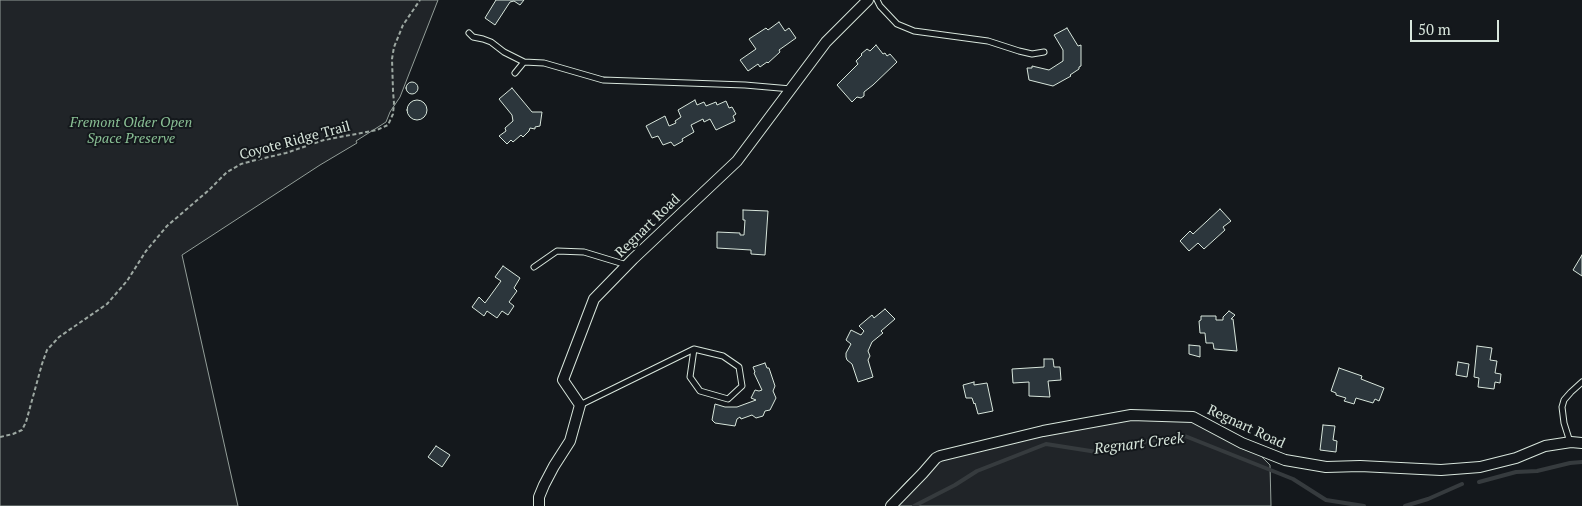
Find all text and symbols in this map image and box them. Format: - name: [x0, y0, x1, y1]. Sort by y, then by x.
- scale bar: [1412, 10, 1501, 42]
- text: 50 m: [1418, 19, 1451, 39]
- park label: Fremont Older Open Space Preserve: [70, 115, 192, 148]
- street label: Coyote Ridge Trail: [238, 118, 352, 164]
- street label: Regnart Road: [612, 191, 684, 261]
- street label: Regnart Road: [1205, 402, 1287, 452]
- water label: Regnart Creek: [1093, 430, 1185, 458]

